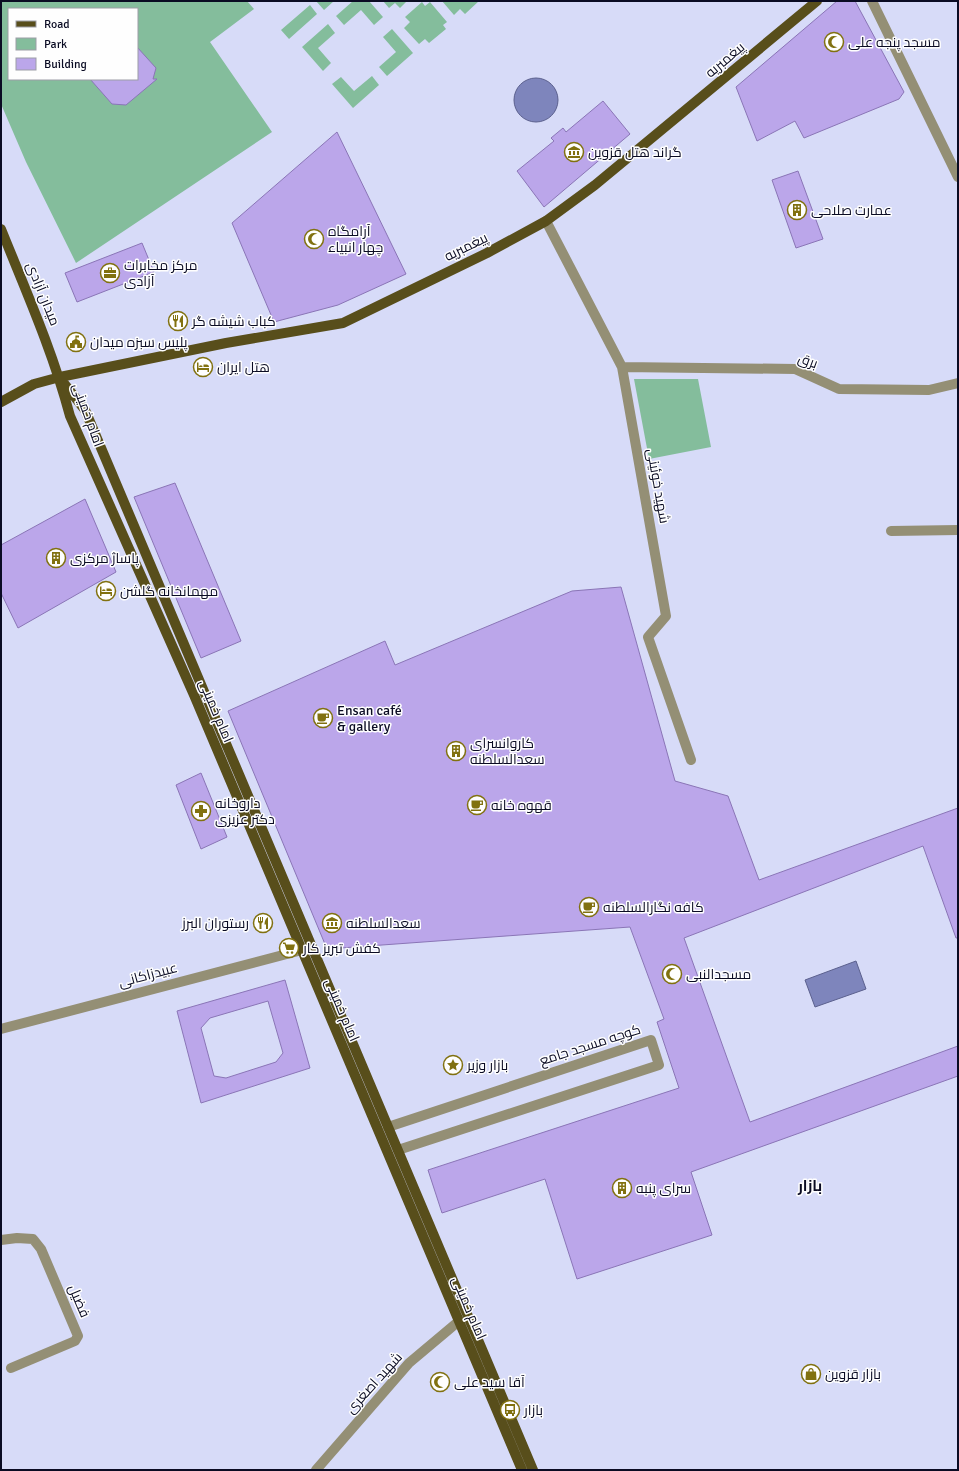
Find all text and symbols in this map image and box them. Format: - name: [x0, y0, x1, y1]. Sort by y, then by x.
- legend: [8, 8, 138, 80]
- text: Road: [44, 17, 70, 32]
- mosque icon: مسجد پنجه علی: [823, 31, 845, 53]
- place label: مسجد پنجه علی: [848, 34, 940, 52]
- text: Park: [44, 37, 67, 52]
- street label: پیغمبریه: [702, 38, 749, 82]
- text: Building: [44, 57, 87, 72]
- museum icon: گراند هتل قزوین: [563, 141, 585, 163]
- place label: گراند هتل قزوین: [588, 144, 682, 161]
- building icon: عمارت صلاحی: [786, 199, 808, 221]
- place label: عمارت صلاحی: [811, 202, 892, 219]
- place label: آرامگاه چهار انبیاء: [328, 223, 383, 257]
- mosque icon: آرامگاه چهار انبیاء: [303, 228, 325, 250]
- street label: پیغمبریه: [441, 229, 491, 266]
- place label: مرکز مخابرات آزادی: [124, 257, 198, 290]
- street label: میدان آزادی: [23, 260, 63, 328]
- office icon: مرکز مخابرات آزادی: [99, 262, 121, 284]
- restaurant icon: کباب شیشه گر: [167, 310, 189, 332]
- place label: کباب شیشه گر: [191, 313, 276, 330]
- public building icon: پلیس سبزه میدان: [65, 331, 87, 353]
- place label: پلیس سبزه میدان: [90, 334, 188, 352]
- street label: برق: [796, 350, 820, 372]
- hotel icon: هتل ایران: [192, 356, 214, 378]
- place label: هتل ایران: [217, 359, 270, 376]
- street label: امام خمینی: [68, 381, 107, 450]
- street label: شهید خوئینی: [643, 447, 673, 525]
- building icon: پاساژ مرکزی: [45, 547, 67, 569]
- place label: پاساژ مرکزی: [70, 550, 139, 568]
- hotel icon: مهمانخانه گلشن: [95, 580, 117, 602]
- place label: مهمانخانه گلشن: [120, 583, 218, 600]
- street label: امام خمینی: [194, 677, 237, 745]
- place label: Ensan café & gallery: [337, 702, 402, 735]
- cafe icon: Ensan café & gallery: [312, 707, 334, 729]
- place label: کاروانسرای سعدالسلطنه: [470, 735, 545, 768]
- building icon: کاروانسرای سعدالسلطنه: [445, 740, 467, 762]
- cafe icon: قهوه خانه: [466, 794, 488, 816]
- place label: داروخانه دکتر عزیزی: [215, 795, 275, 828]
- place label: قهوه خانه: [491, 797, 552, 814]
- pharmacy icon: داروخانه دکتر عزیزی: [190, 800, 212, 822]
- cafe icon: کافه نگارالسلطنه: [578, 896, 600, 918]
- place label: کافه نگارالسلطنه: [603, 899, 704, 916]
- restaurant icon: رستوران البرز: [252, 912, 274, 934]
- museum icon: سعدالسلطنه: [321, 912, 343, 934]
- place label: رستوران البرز: [181, 915, 249, 932]
- place label: سعدالسلطنه: [346, 915, 421, 932]
- supermarket icon: کفش تبریز کار: [278, 937, 300, 959]
- place label: کفش تبریز کار: [302, 940, 381, 957]
- street label: عبیدزاکانی: [117, 959, 179, 991]
- mosque icon: مسجدالنبی: [661, 963, 683, 985]
- place label: مسجدالنبی: [686, 966, 751, 983]
- street label: امام خمینی: [320, 976, 363, 1044]
- street label: کوچه مسجد جامع: [537, 1021, 643, 1070]
- place icon: بازار وزیر: [442, 1054, 464, 1076]
- place label: بازار وزیر: [466, 1057, 508, 1074]
- building icon: سرای پنبه: [611, 1177, 633, 1199]
- district label: بازار: [797, 1177, 822, 1195]
- place label: سرای پنبه: [636, 1180, 691, 1198]
- street label: امام خمینی: [447, 1274, 490, 1342]
- street label: فضیل: [64, 1282, 94, 1320]
- street label: شهید اصغری: [342, 1349, 406, 1417]
- shop icon: بازار قزوین: [800, 1363, 822, 1385]
- place label: بازار قزوین: [825, 1366, 881, 1383]
- mosque icon: آقا سید علی: [429, 1371, 451, 1393]
- place label: آقا سید علی: [454, 1374, 525, 1391]
- bus stop icon: بازار: [499, 1399, 521, 1421]
- place label: بازار: [523, 1402, 543, 1419]

